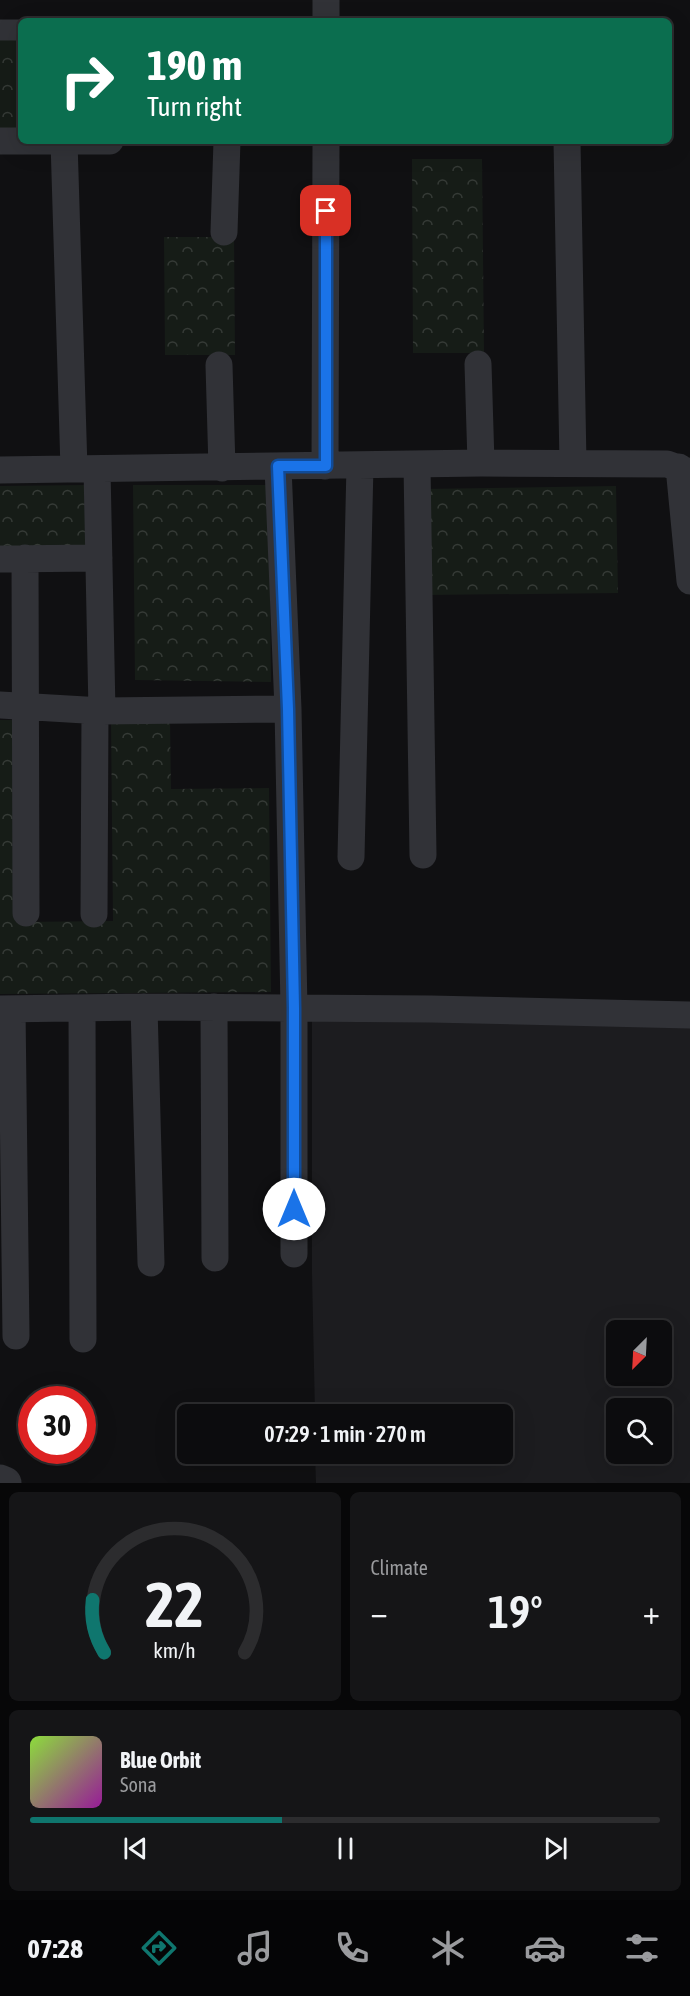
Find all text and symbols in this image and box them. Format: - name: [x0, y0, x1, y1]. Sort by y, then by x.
- text: 190 m: [147, 41, 242, 89]
- icon: right: [48, 42, 126, 120]
- text: Turn right: [147, 91, 242, 122]
- pin: [300, 185, 351, 236]
- icon: arrive: [309, 194, 342, 227]
- position arrow: [262, 1177, 326, 1241]
- north arrow: [606, 1320, 672, 1386]
- map controls: [606, 1320, 672, 1464]
- speed limit sign: 30: [18, 1386, 96, 1464]
- button: search: [606, 1398, 672, 1464]
- text: 07:29 · 1 min · 270 m: [264, 1421, 426, 1447]
- text: Climate: [371, 1556, 428, 1579]
- text: 22: [145, 1569, 204, 1640]
- text: 19°: [488, 1586, 543, 1638]
- text: −: [371, 1593, 388, 1631]
- text: +: [643, 1593, 660, 1631]
- text: km/h: [153, 1639, 196, 1664]
- text: Blue Orbit: [120, 1747, 201, 1773]
- text: Sona: [120, 1773, 157, 1796]
- icon: previous: [119, 1832, 152, 1865]
- icon: pause: [329, 1832, 362, 1865]
- icon: next: [539, 1832, 572, 1865]
- icon: directions: [138, 1927, 180, 1969]
- icon: music: [234, 1927, 276, 1969]
- icon: phone: [331, 1927, 373, 1969]
- icon: climate: [427, 1927, 469, 1969]
- icon: car: [524, 1927, 566, 1969]
- icon: filters: [621, 1927, 663, 1969]
- text: 07:28: [27, 1933, 83, 1964]

